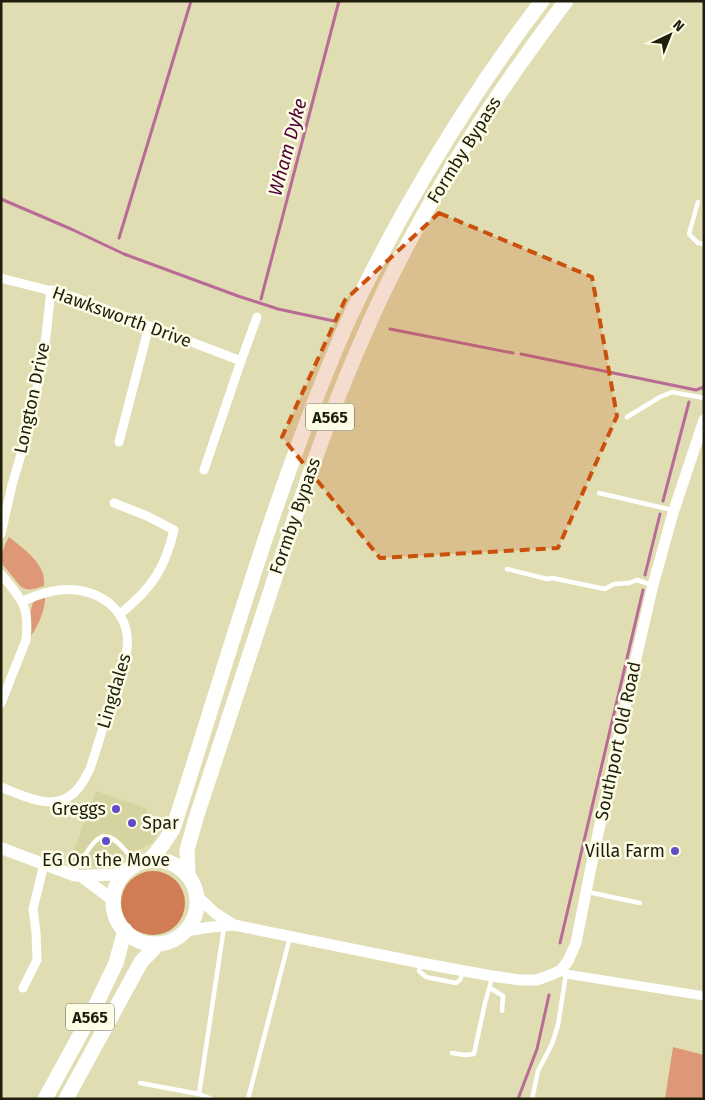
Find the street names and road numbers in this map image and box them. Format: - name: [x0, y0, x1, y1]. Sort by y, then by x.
- street label: Formby Bypass: [422, 92, 506, 208]
- street label: Hawksworth Drive: [49, 282, 195, 352]
- street label: Longton Drive: [9, 340, 55, 456]
- road number: A565: [306, 404, 354, 431]
- street label: Formby Bypass: [265, 455, 325, 577]
- street label: Lingdales: [92, 651, 136, 731]
- street label: Southport Old Road: [590, 660, 646, 822]
- road number: A565: [66, 1004, 114, 1030]

